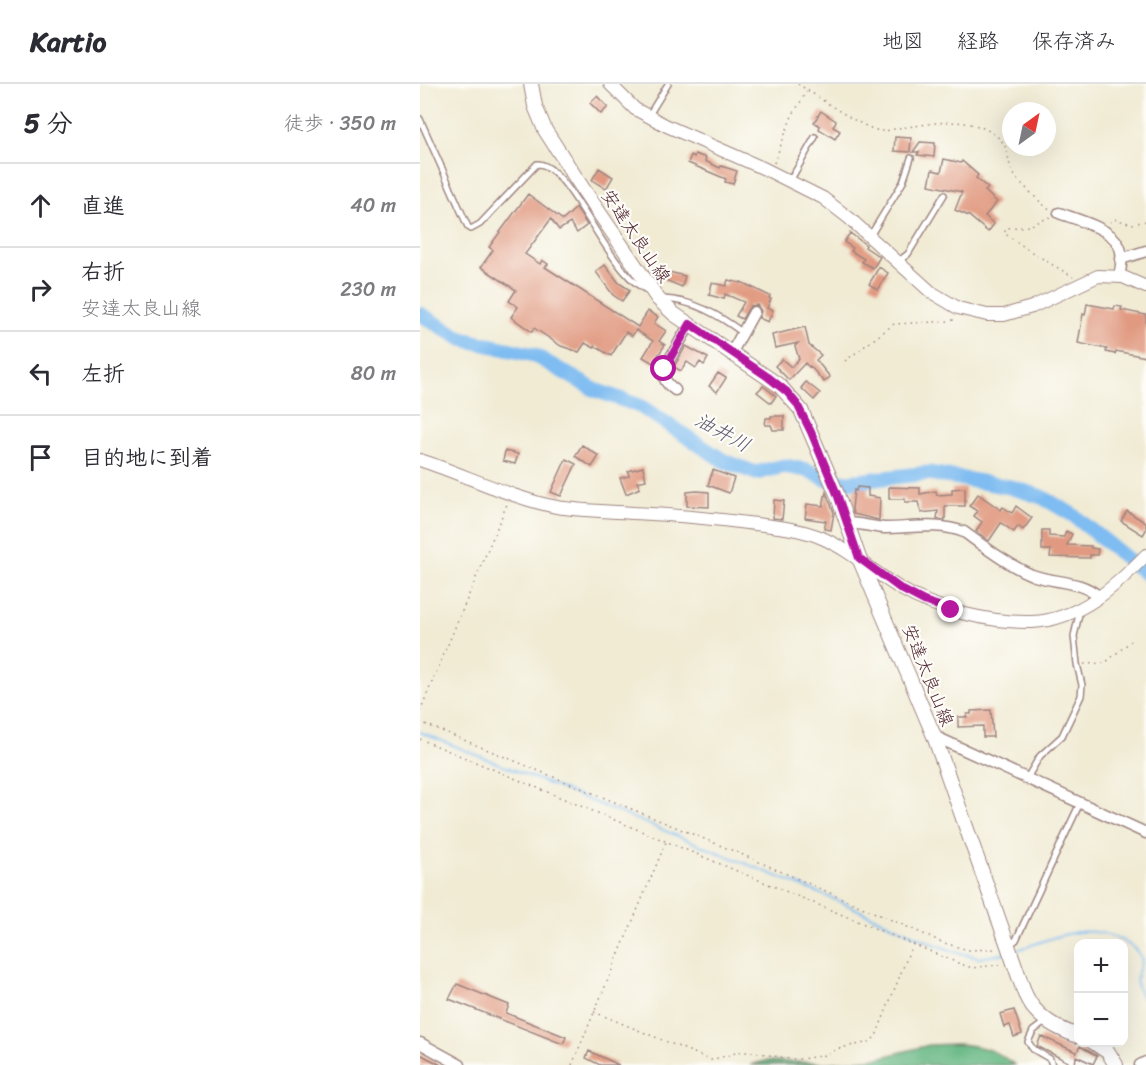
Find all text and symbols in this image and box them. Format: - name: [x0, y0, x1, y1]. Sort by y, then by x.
- text: Kartio: [30, 17, 106, 66]
- text: 地図: [882, 22, 924, 60]
- text: 経路: [957, 22, 999, 60]
- text: 保存済み: [1032, 22, 1116, 60]
- text: 5 分: [24, 100, 73, 146]
- north arrow: [1002, 102, 1056, 156]
- text: 徒歩 · 350 m: [284, 106, 396, 141]
- street label: 安達太良山線: [593, 182, 679, 290]
- text: 直進: [81, 186, 125, 225]
- text: 40 m: [350, 188, 396, 223]
- icon: ahead: [24, 189, 57, 222]
- text: 右折: [81, 252, 125, 291]
- text: 230 m: [340, 272, 396, 307]
- icon: right: [24, 273, 57, 306]
- text: 安達太良山線: [81, 291, 201, 326]
- text: 左折: [81, 354, 125, 393]
- route start: [650, 355, 676, 381]
- text: 80 m: [351, 356, 396, 391]
- icon: left: [24, 357, 57, 390]
- water label: 油井川: [688, 403, 757, 462]
- text: 目的地に到着: [81, 438, 213, 477]
- icon: arrive: [24, 441, 57, 474]
- route end: [937, 596, 963, 622]
- street label: 安達太良山線: [893, 619, 963, 731]
- map controls: [1074, 939, 1128, 1047]
- button: +: [1074, 939, 1128, 993]
- button: −: [1074, 993, 1128, 1047]

